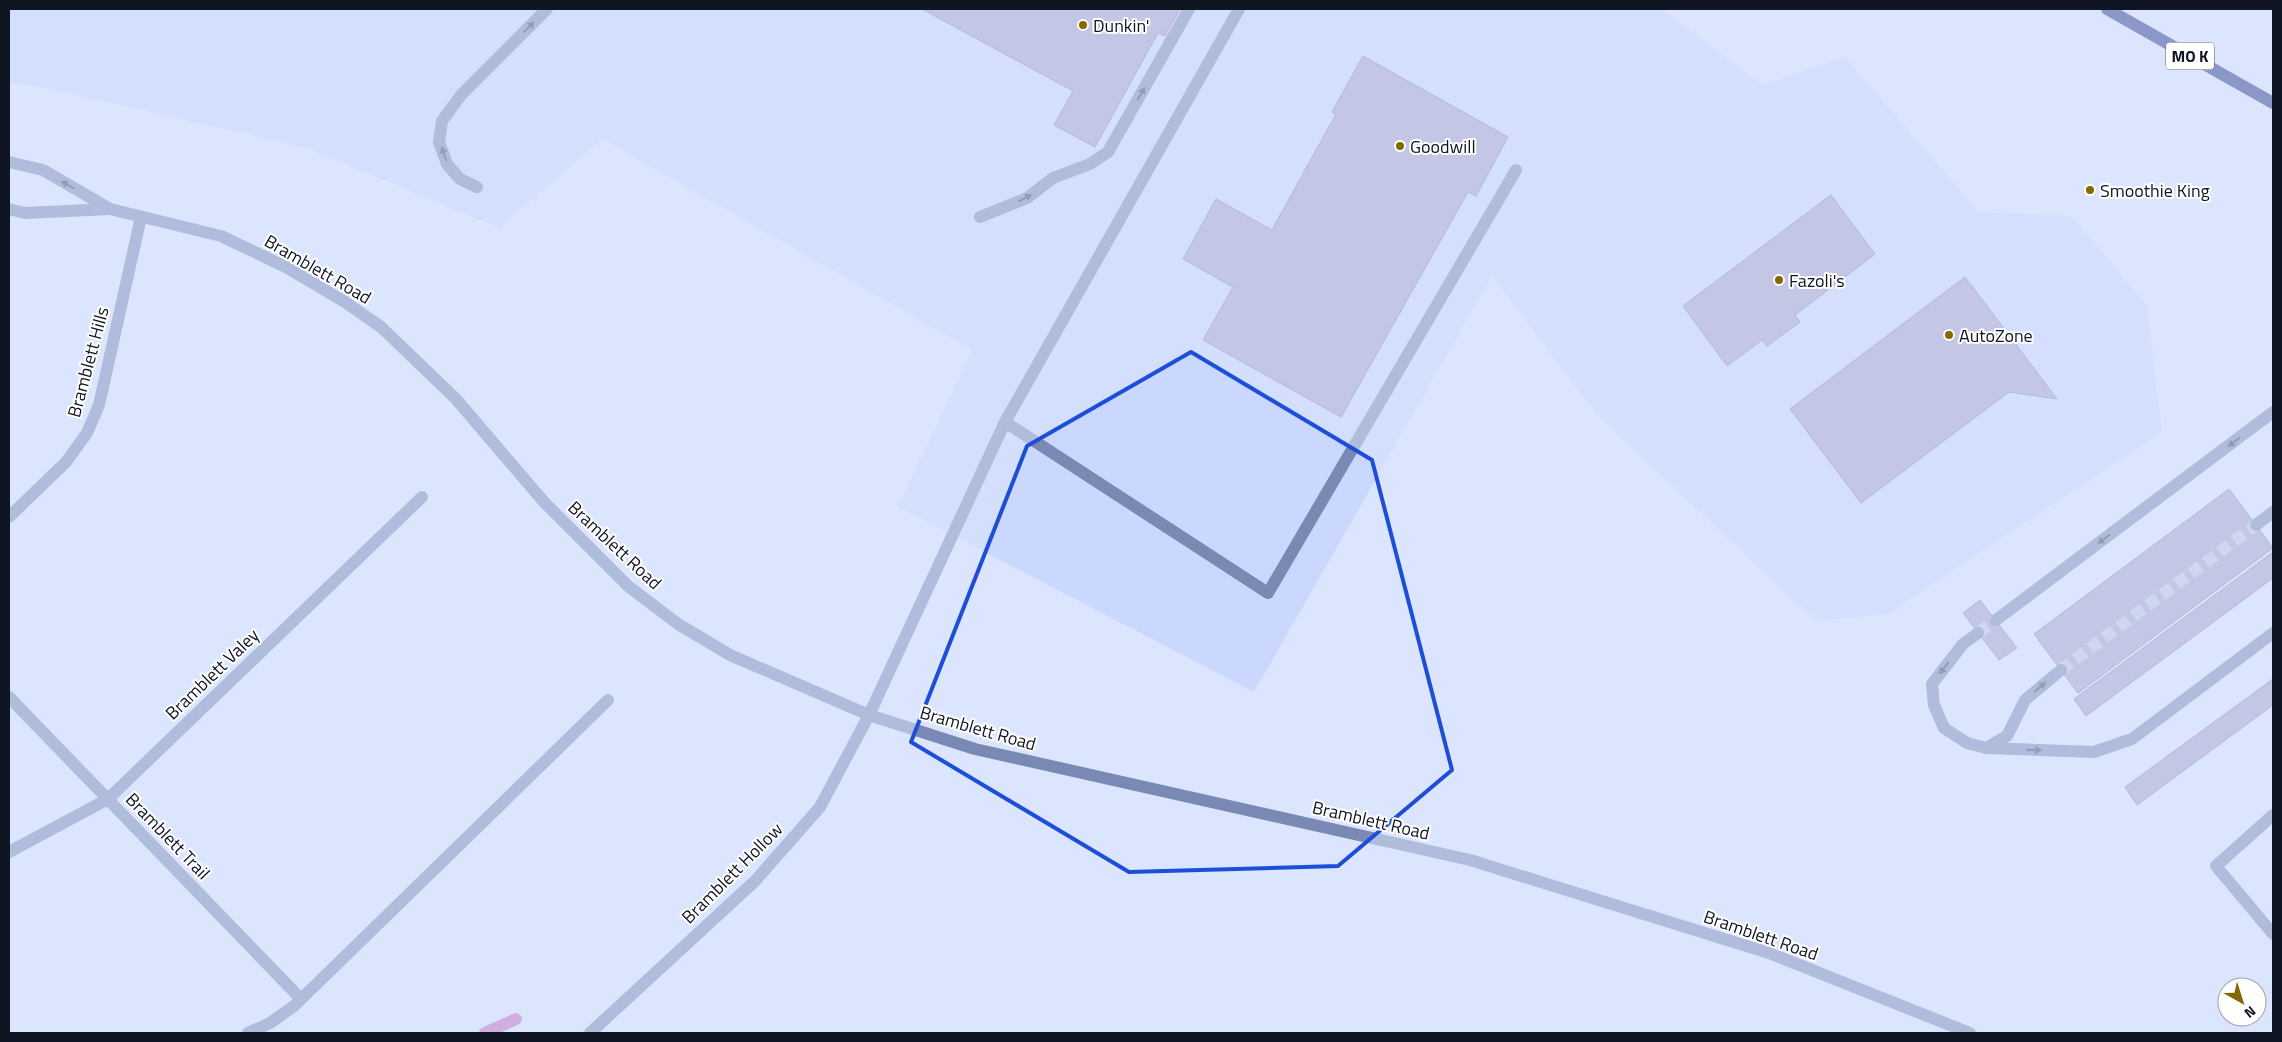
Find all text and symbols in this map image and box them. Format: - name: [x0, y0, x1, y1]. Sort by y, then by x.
- place label: Dunkin': [1093, 12, 1150, 39]
- marker: Dunkin': [1077, 19, 1089, 31]
- one-way arrow: [523, 21, 535, 33]
- road number: MO K: [2166, 42, 2214, 70]
- one-way arrow: [1136, 87, 1145, 101]
- place label: Goodwill: [1410, 133, 1476, 160]
- marker: Goodwill: [1394, 140, 1406, 152]
- one-way arrow: [440, 147, 447, 162]
- place label: Smoothie King: [2100, 177, 2210, 204]
- one-way arrow: [61, 180, 75, 189]
- marker: Smoothie King: [2084, 184, 2096, 196]
- one-way arrow: [1017, 194, 1032, 202]
- street label: Bramblett Road: [259, 227, 377, 311]
- place label: Fazoli's: [1789, 267, 1845, 294]
- marker: Fazoli's: [1773, 274, 1785, 286]
- street label: Bramblett Hills: [60, 304, 116, 420]
- place label: AutoZone: [1959, 322, 2033, 349]
- marker: AutoZone: [1943, 329, 1955, 341]
- one-way arrow: [2228, 436, 2241, 447]
- street label: Bramblett Road: [562, 494, 668, 596]
- one-way arrow: [2097, 534, 2111, 544]
- street label: Bramblett Valey: [159, 622, 265, 726]
- one-way arrow: [1939, 661, 1950, 674]
- one-way arrow: [2033, 682, 2046, 693]
- street label: Bramblett Road: [917, 699, 1039, 757]
- one-way arrow: [2027, 746, 2043, 754]
- street label: Bramblett Trail: [119, 786, 217, 886]
- street label: Bramblett Road: [1310, 793, 1432, 847]
- street label: Bramblett Hollow: [675, 816, 789, 930]
- street label: Bramblett Road: [1700, 903, 1822, 967]
- north arrow: [2217, 977, 2267, 1027]
- text: N: [2240, 1001, 2261, 1024]

